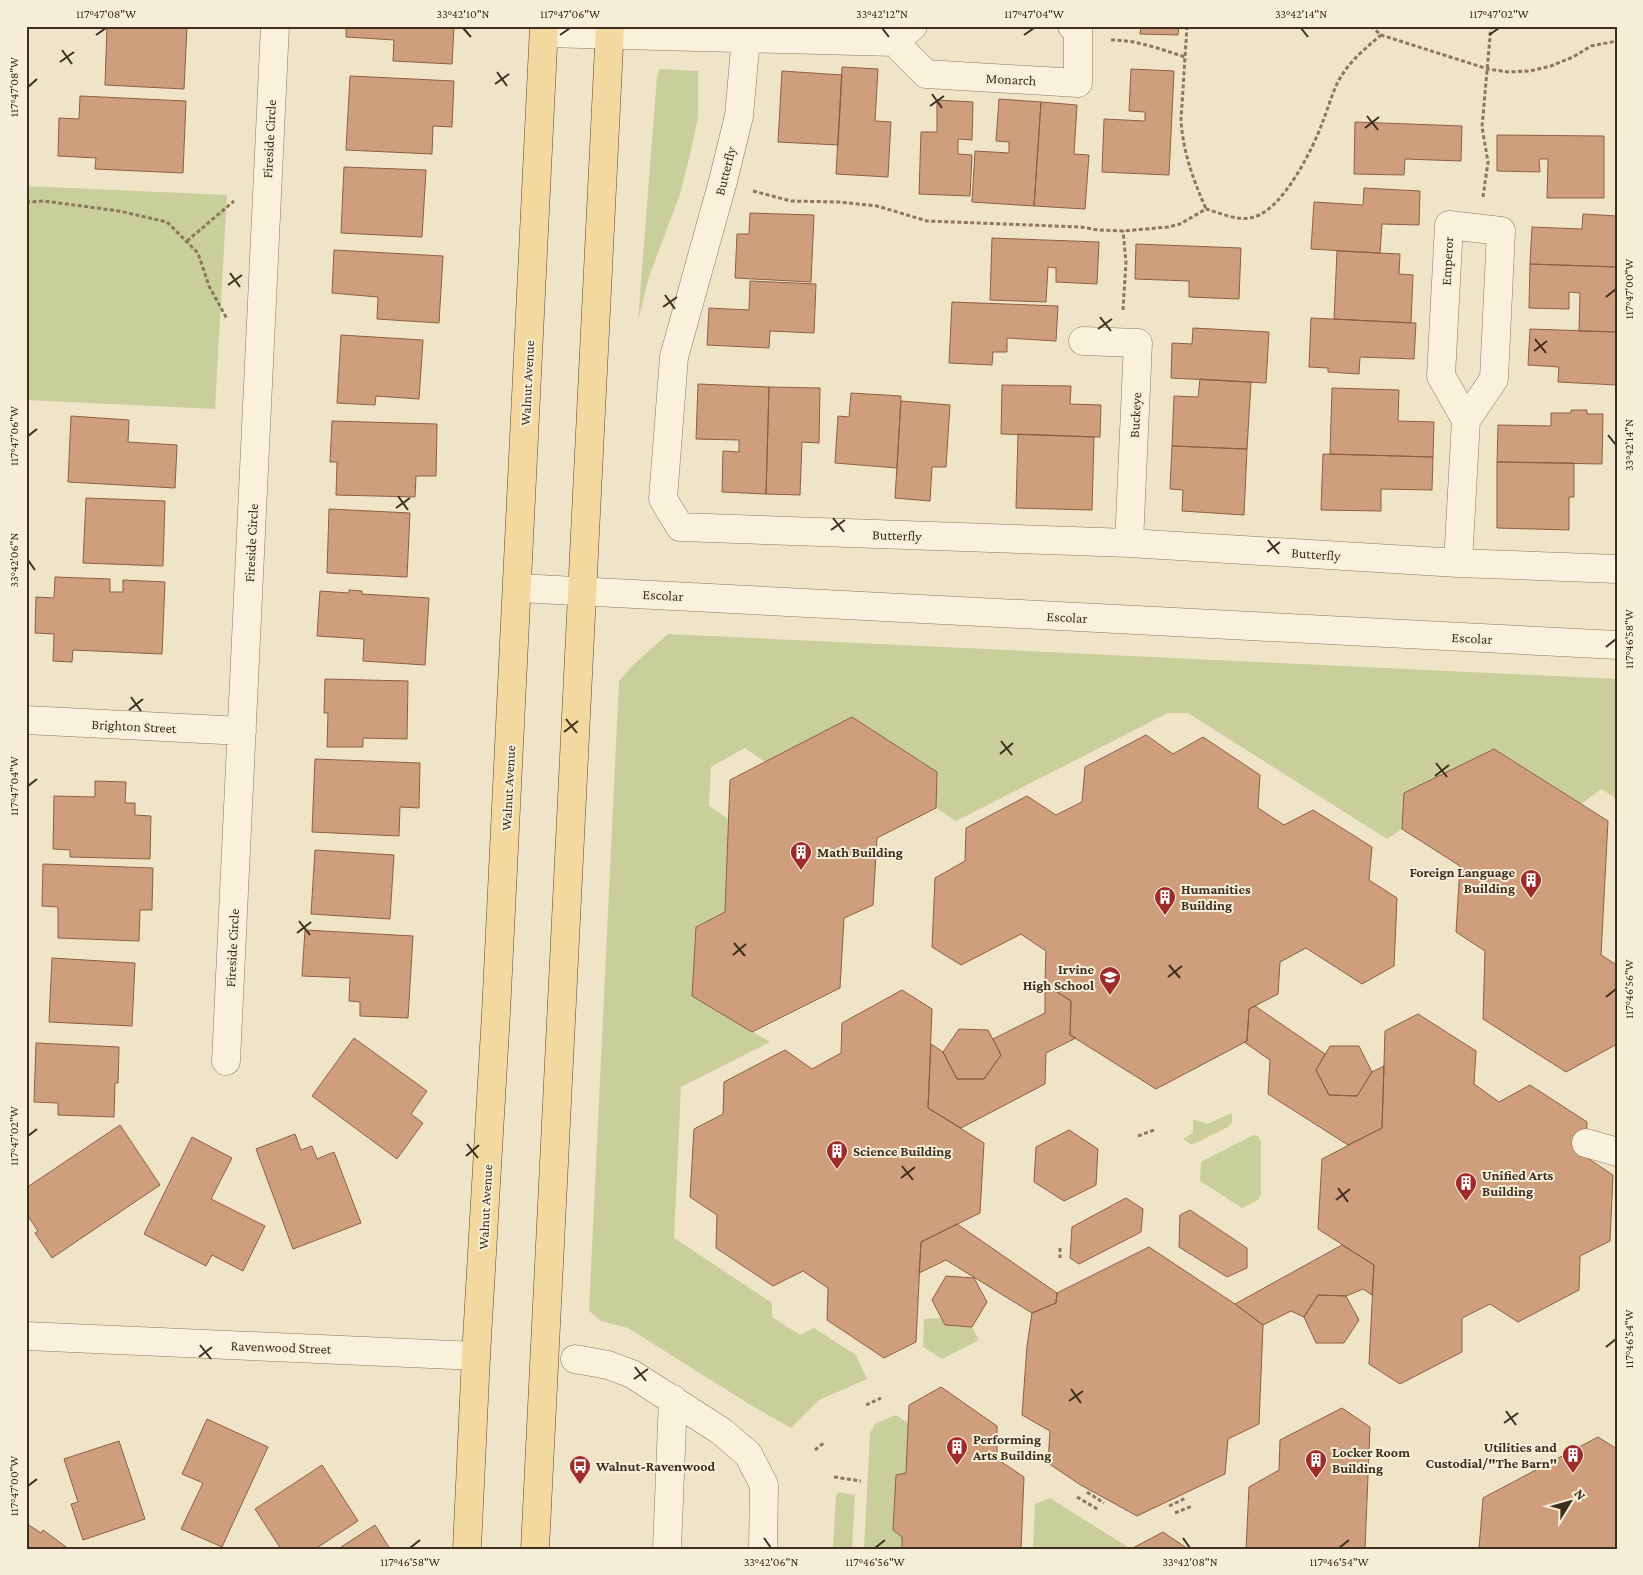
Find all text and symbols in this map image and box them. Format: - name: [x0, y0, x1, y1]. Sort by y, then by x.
- text: 117°47'08"W: [76, 7, 136, 21]
- text: 33°42'10"N: [437, 7, 490, 21]
- text: 117°47'06"W: [540, 7, 600, 21]
- text: 33°42'12"N: [856, 7, 908, 21]
- text: 117°47'04"W: [1004, 7, 1064, 21]
- text: 33°42'14"N: [1275, 7, 1327, 21]
- text: 117°47'02"W: [1469, 7, 1529, 21]
- text: 117°47'08"W: [7, 57, 21, 117]
- street label: Monarch: [985, 70, 1037, 88]
- street label: Fireside Circle: [259, 99, 279, 179]
- street label: Butterfly: [711, 145, 739, 197]
- street label: Emperor: [1438, 236, 1456, 286]
- text: 117°47'00"W: [1622, 259, 1636, 319]
- street label: Walnut Avenue: [517, 340, 537, 426]
- street label: Buckeye: [1126, 392, 1144, 438]
- text: 117°47'06"W: [7, 406, 21, 466]
- text: 33°42'14"N: [1622, 419, 1636, 471]
- street label: Fireside Circle: [241, 503, 261, 583]
- street label: Butterfly: [872, 526, 923, 544]
- text: 33°42'06"N: [7, 533, 21, 587]
- street label: Butterfly: [1291, 544, 1342, 564]
- street label: Escolar: [642, 586, 684, 604]
- street label: Escolar: [1046, 608, 1088, 626]
- text: 117°46'58"W: [1622, 609, 1636, 669]
- street label: Escolar: [1451, 629, 1493, 647]
- street label: Brighton Street: [91, 716, 177, 736]
- street label: Walnut Avenue: [498, 745, 518, 831]
- text: 117°47'04"W: [7, 756, 21, 816]
- building icon: Math Building: [789, 840, 813, 871]
- place label: Math Building: [817, 844, 903, 860]
- place label: Foreign Language Building: [1409, 864, 1515, 896]
- building icon: Foreign Language Building: [1519, 868, 1543, 899]
- place label: Humanities Building: [1181, 881, 1251, 913]
- building icon: Humanities Building: [1153, 885, 1177, 916]
- street label: Fireside Circle: [222, 908, 242, 988]
- text: 117°46'56"W: [1622, 959, 1636, 1019]
- place label: Irvine High School: [1023, 961, 1094, 993]
- school or university icon: Irvine High School: [1098, 965, 1122, 996]
- text: 117°47'02"W: [7, 1106, 21, 1166]
- building icon: Science Building: [825, 1139, 849, 1170]
- place label: Science Building: [853, 1143, 951, 1159]
- street label: Walnut Avenue: [475, 1164, 495, 1250]
- place label: Unified Arts Building: [1482, 1167, 1554, 1199]
- building icon: Unified Arts Building: [1454, 1171, 1478, 1202]
- text: 117°46'54"W: [1622, 1309, 1636, 1369]
- street label: Ravenwood Street: [230, 1337, 332, 1357]
- place label: Performing Arts Building: [972, 1431, 1051, 1463]
- building icon: Performing Arts Building: [945, 1435, 969, 1466]
- place label: Utilities and Custodial/"The Barn": [1425, 1439, 1557, 1471]
- building icon: Utilities and Custodial/"The Barn": [1561, 1443, 1585, 1474]
- place label: Locker Room Building: [1332, 1444, 1410, 1476]
- building icon: Locker Room Building: [1304, 1448, 1328, 1479]
- bus stop icon: Walnut-Ravenwood: [568, 1454, 592, 1485]
- text: 117°47'00"W: [7, 1456, 21, 1516]
- place label: Walnut-Ravenwood: [595, 1458, 716, 1474]
- north arrow: [1546, 1478, 1596, 1528]
- text: N: [1571, 1486, 1590, 1503]
- text: 117°46'58"W: [380, 1555, 440, 1569]
- text: 33°42'06"N: [744, 1555, 798, 1569]
- text: 117°46'56"W: [845, 1555, 905, 1569]
- text: 33°42'08"N: [1162, 1555, 1218, 1569]
- text: 117°46'54"W: [1309, 1555, 1369, 1569]

